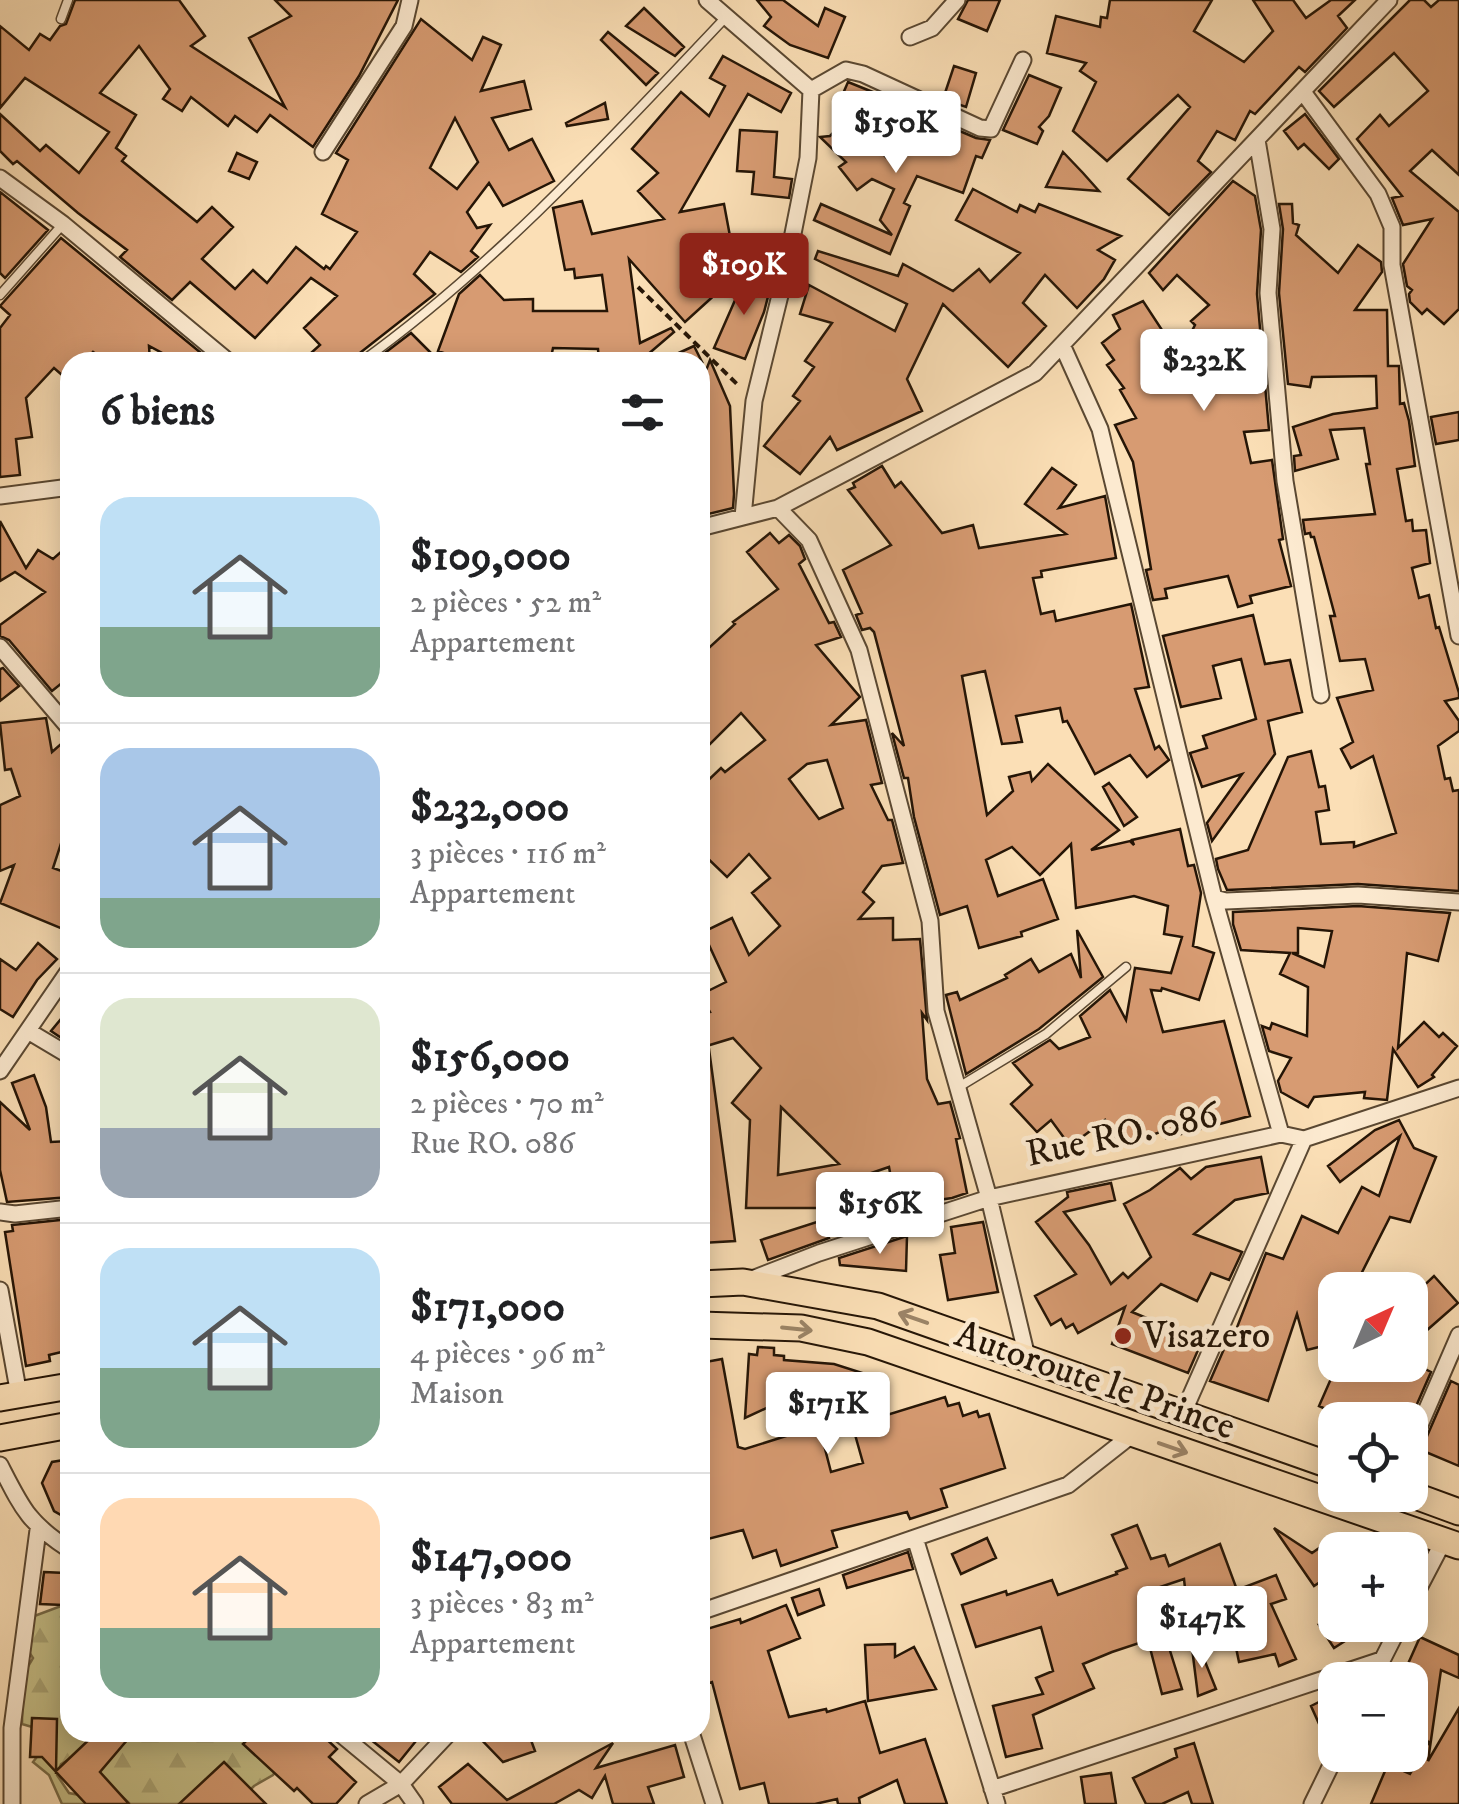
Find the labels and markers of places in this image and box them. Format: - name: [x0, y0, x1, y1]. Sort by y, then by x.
- pin: $150K: [826, 91, 966, 176]
- pin: $109K: [674, 233, 814, 318]
- pin: $232K: [1134, 329, 1274, 414]
- pin: $156K: [810, 1172, 950, 1257]
- place label: Visazero: [1142, 1312, 1270, 1360]
- marker: Visazero: [1112, 1325, 1134, 1347]
- pin: $171K: [758, 1372, 898, 1457]
- pin: $147K: [1132, 1586, 1272, 1671]

